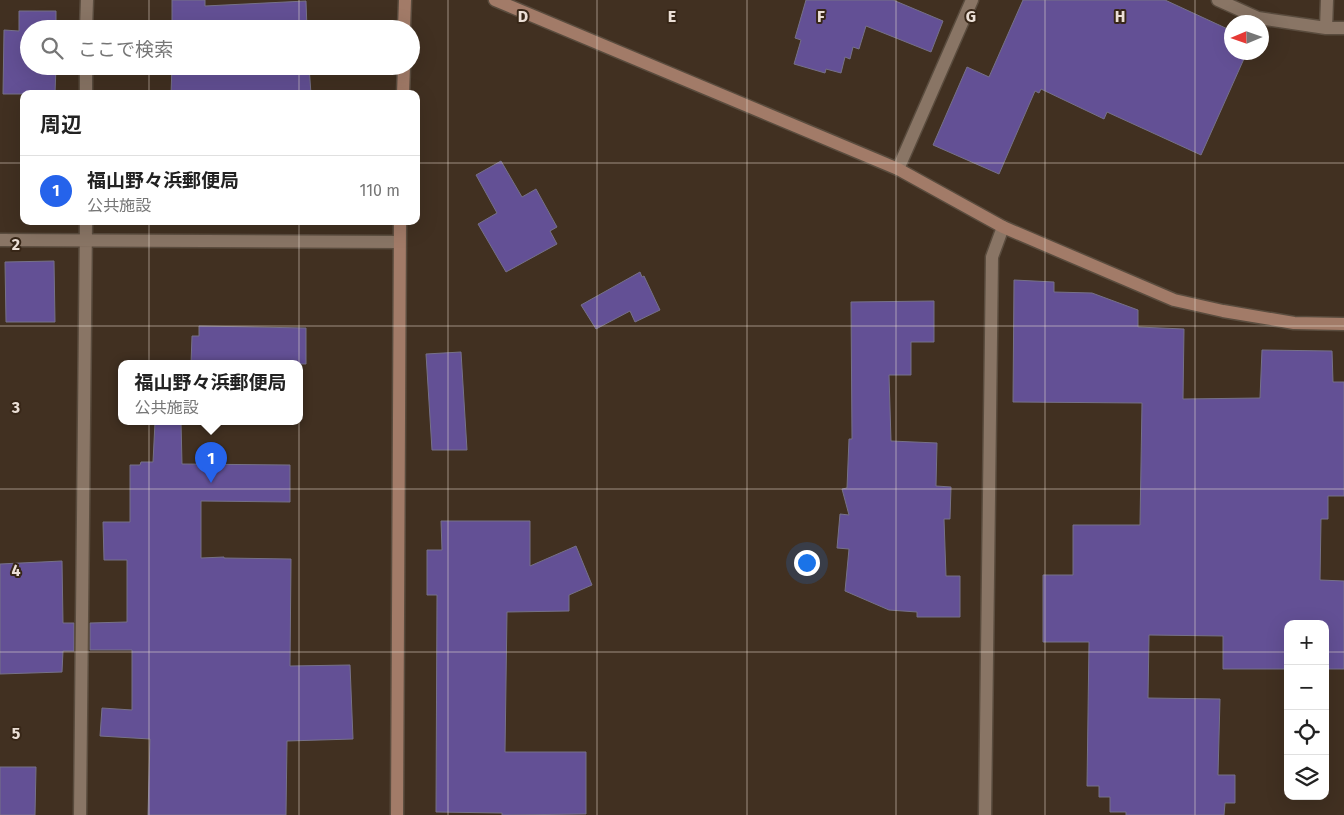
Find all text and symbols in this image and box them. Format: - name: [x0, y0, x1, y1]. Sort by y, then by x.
- text: D: [518, 7, 528, 26]
- text: E: [668, 7, 676, 26]
- text: F: [817, 7, 825, 26]
- text: G: [966, 7, 976, 26]
- text: H: [1115, 7, 1125, 26]
- north arrow: [1224, 15, 1269, 60]
- search box: [20, 20, 420, 75]
- icon: search: [38, 34, 66, 62]
- text: ここで検索: [78, 38, 173, 61]
- text: 周辺: [40, 112, 82, 138]
- text: 福山野々浜郵便局: [87, 169, 239, 192]
- text: 1: [52, 181, 60, 200]
- text: 110 m: [359, 181, 400, 200]
- text: 公共施設: [87, 196, 151, 215]
- text: 2: [12, 235, 20, 254]
- popup: [118, 360, 303, 425]
- text: 福山野々浜郵便局: [134, 371, 287, 394]
- text: 3: [11, 398, 20, 417]
- text: 公共施設: [134, 398, 199, 417]
- pin: 1: [195, 442, 227, 483]
- your location: [794, 550, 820, 576]
- text: 4: [11, 561, 21, 580]
- map controls: [1284, 620, 1329, 800]
- button: +: [1284, 620, 1329, 665]
- button: −: [1284, 665, 1329, 710]
- button: locate: [1284, 710, 1329, 755]
- text: 5: [12, 724, 21, 743]
- button: layers: [1284, 755, 1329, 800]

